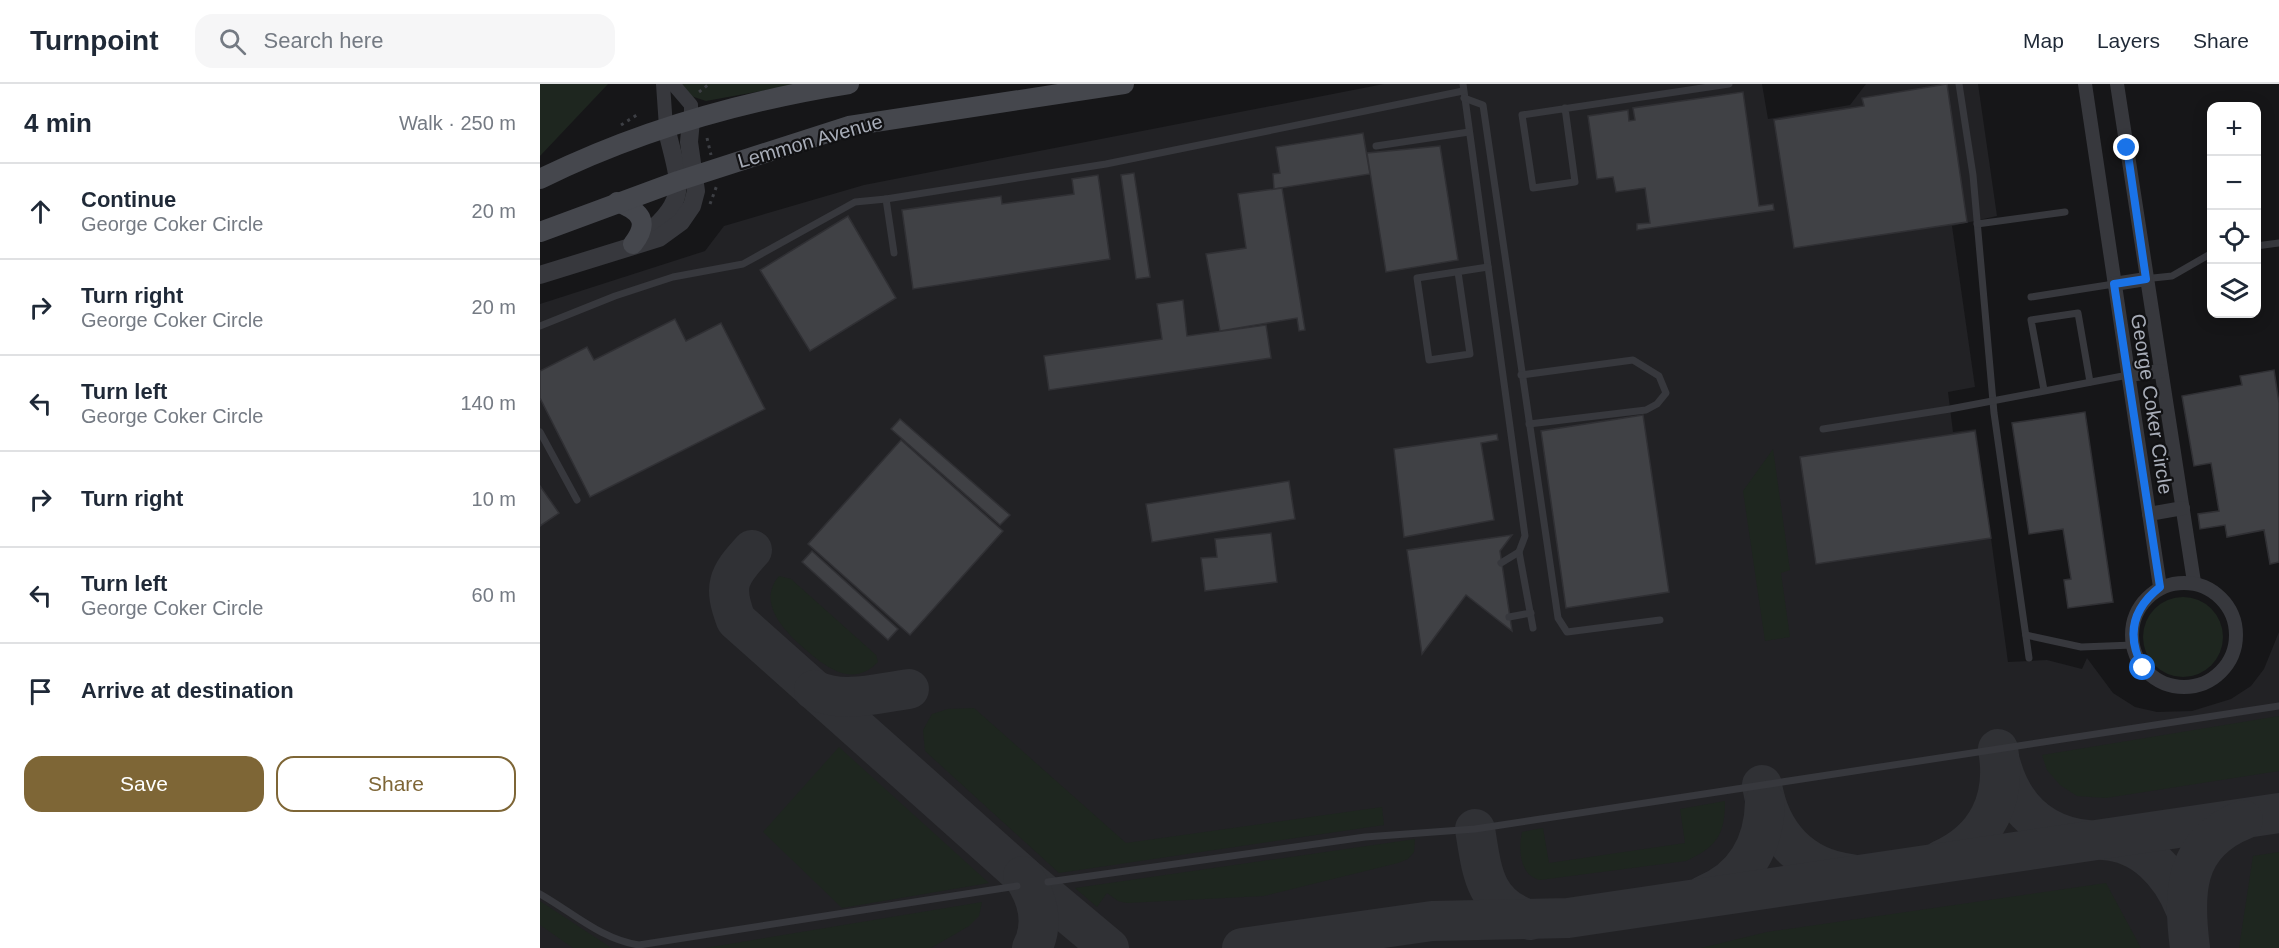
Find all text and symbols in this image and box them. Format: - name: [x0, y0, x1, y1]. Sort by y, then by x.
- search box: [195, 14, 615, 68]
- text: Turnpoint: [30, 25, 159, 56]
- icon: search: [216, 25, 249, 58]
- text: Search here: [264, 28, 383, 53]
- text: Map: [2023, 29, 2064, 52]
- text: Layers: [2097, 29, 2160, 52]
- text: Share: [2193, 29, 2249, 52]
- map controls: [2207, 102, 2261, 318]
- button: +: [2207, 102, 2261, 156]
- text: 4 min: [24, 108, 92, 138]
- street label: Lemmon Avenue: [735, 110, 885, 172]
- text: Walk · 250 m: [399, 112, 516, 134]
- route end: [2113, 134, 2139, 160]
- button: −: [2207, 156, 2261, 210]
- text: Continue: [81, 187, 176, 212]
- icon: ahead: [24, 195, 57, 228]
- text: 20 m: [472, 200, 516, 222]
- button: locate: [2207, 210, 2261, 264]
- text: George Coker Circle: [81, 213, 263, 235]
- button: layers: [2207, 264, 2261, 318]
- text: Turn right: [81, 283, 183, 308]
- icon: right: [24, 291, 57, 324]
- text: 20 m: [472, 296, 516, 318]
- text: George Coker Circle: [81, 309, 263, 331]
- street label: George Coker Circle: [2127, 312, 2177, 496]
- text: Turn left: [81, 379, 167, 404]
- icon: left: [24, 387, 57, 420]
- text: 140 m: [460, 392, 516, 414]
- text: George Coker Circle: [81, 405, 263, 427]
- icon: right: [24, 483, 57, 516]
- text: Turn right: [81, 486, 183, 511]
- text: 10 m: [472, 488, 516, 510]
- text: Turn left: [81, 571, 167, 596]
- icon: left: [24, 579, 57, 612]
- text: 60 m: [472, 584, 516, 606]
- text: George Coker Circle: [81, 597, 263, 619]
- route start: [2129, 654, 2155, 680]
- icon: arrive: [24, 675, 57, 708]
- text: Arrive at destination: [81, 678, 294, 703]
- button: Save: [24, 756, 264, 812]
- button: Share: [276, 756, 516, 812]

